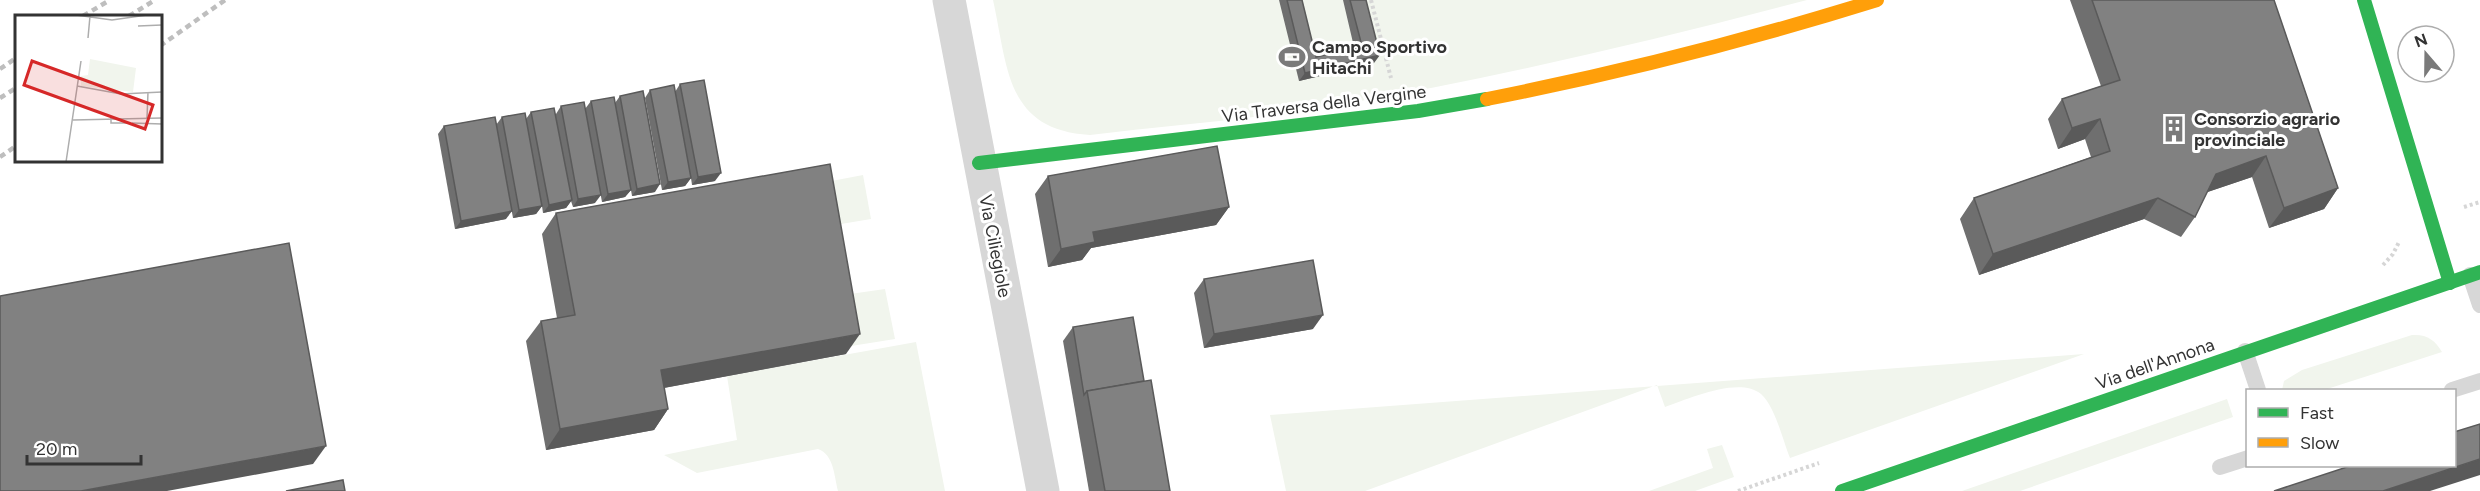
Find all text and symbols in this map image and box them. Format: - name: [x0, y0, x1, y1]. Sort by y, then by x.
- inset map: [15, 15, 162, 162]
- north arrow: [2396, 24, 2456, 84]
- text: N: [2412, 29, 2430, 51]
- place label: Campo Sportivo Hitachi: [1312, 36, 1447, 79]
- sports icon: Campo Sportivo Hitachi: [1277, 42, 1307, 72]
- street label: Via Traversa della Vergine: [1221, 81, 1428, 127]
- place label: Consorzio agrario provinciale: [2194, 108, 2340, 151]
- building icon: Consorzio agrario provinciale: [2159, 114, 2189, 144]
- street label: Via Ciliegiole: [974, 193, 1016, 299]
- street label: Via dell'Annona: [2093, 333, 2217, 395]
- legend: [2246, 389, 2456, 467]
- text: Fast: [2300, 402, 2334, 424]
- scale bar: [27, 428, 141, 466]
- text: Slow: [2300, 432, 2339, 454]
- text: 20 m: [36, 438, 77, 460]

